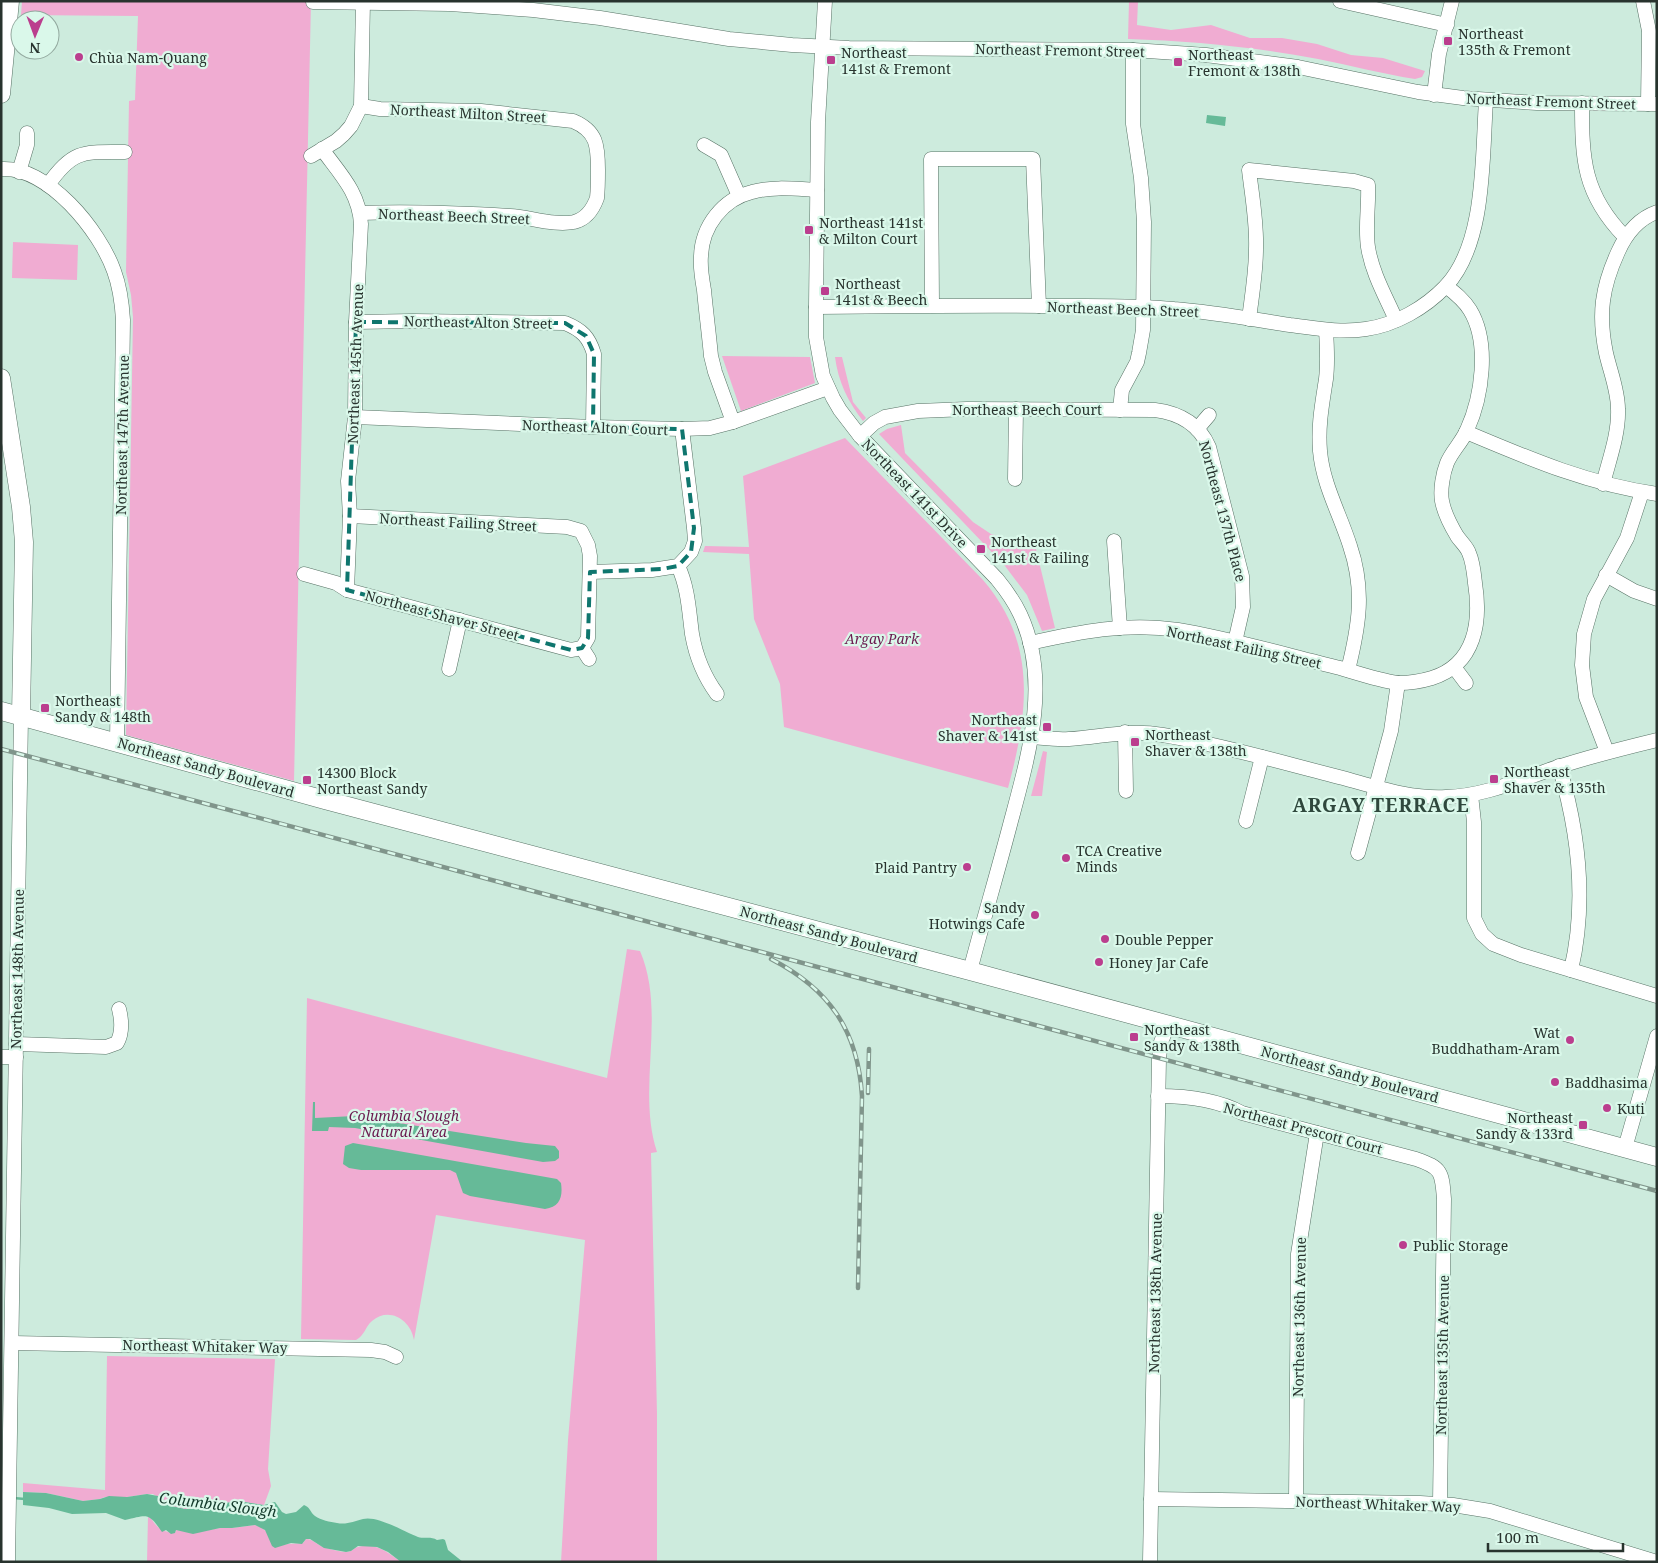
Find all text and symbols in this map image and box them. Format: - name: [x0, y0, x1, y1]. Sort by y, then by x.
- north arrow: [10, 10, 60, 60]
- place label: Northeast 135th & Fremont: [1458, 24, 1571, 59]
- marker: Northeast 135th & Fremont: [1442, 35, 1454, 47]
- text: N: [29, 39, 40, 58]
- street label: Northeast Fremont Street: [975, 39, 1145, 61]
- place label: Northeast 141st & Fremont: [841, 43, 951, 78]
- place label: Northeast Fremont & 138th: [1188, 45, 1301, 80]
- place label: Chùa Nam-Quang: [89, 48, 207, 67]
- marker: Chùa Nam-Quang: [73, 51, 85, 63]
- marker: Northeast 141st & Fremont: [825, 54, 837, 66]
- marker: Northeast Fremont & 138th: [1172, 56, 1184, 68]
- street label: Northeast Fremont Street: [1466, 89, 1636, 113]
- street label: Northeast Milton Street: [390, 99, 547, 127]
- street label: Northeast Beech Street: [378, 204, 530, 228]
- place label: Northeast 141st & Milton Court: [819, 213, 923, 248]
- marker: Northeast 141st & Milton Court: [803, 224, 815, 236]
- place label: Northeast 141st & Beech: [835, 274, 927, 309]
- street label: Northeast 145th Avenue: [343, 284, 367, 444]
- marker: Northeast 141st & Beech: [819, 285, 831, 297]
- street label: Northeast Beech Street: [1047, 297, 1199, 321]
- street label: Northeast Alton Street: [404, 311, 552, 333]
- street label: Northeast 147th Avenue: [111, 355, 133, 515]
- street label: Northeast Beech Court: [952, 400, 1102, 419]
- street label: Northeast Alton Court: [522, 415, 669, 439]
- street label: Northeast 141st Drive: [858, 434, 972, 552]
- street label: Northeast 137th Place: [1195, 438, 1251, 584]
- street label: Northeast Failing Street: [379, 508, 537, 536]
- place label: Northeast 141st & Failing: [991, 532, 1089, 567]
- marker: Northeast 141st & Failing: [975, 543, 987, 555]
- street label: Northeast Shaver Street: [363, 585, 521, 645]
- street label: Northeast Failing Street: [1165, 621, 1323, 673]
- park label: Argay Park: [844, 629, 920, 648]
- place label: Northeast Sandy & 148th: [55, 691, 151, 726]
- marker: Northeast Sandy & 148th: [39, 702, 51, 714]
- place label: Northeast Shaver & 141st: [938, 710, 1037, 745]
- marker: Northeast Shaver & 141st: [1041, 721, 1053, 733]
- place label: Northeast Shaver & 138th: [1145, 725, 1247, 760]
- street label: Northeast Sandy Boulevard: [115, 733, 297, 801]
- marker: Northeast Shaver & 138th: [1129, 736, 1141, 748]
- place label: Northeast Shaver & 135th: [1504, 762, 1606, 797]
- place label: 14300 Block Northeast Sandy: [317, 763, 428, 798]
- marker: Northeast Shaver & 135th: [1488, 773, 1500, 785]
- marker: 14300 Block Northeast Sandy: [301, 774, 313, 786]
- district label: ARGAY TERRACE: [1292, 792, 1470, 818]
- place label: TCA Creative Minds: [1076, 841, 1162, 876]
- marker: TCA Creative Minds: [1060, 852, 1072, 864]
- place label: Plaid Pantry: [875, 858, 957, 877]
- marker: Plaid Pantry: [961, 861, 973, 873]
- street label: Northeast 148th Avenue: [6, 889, 28, 1049]
- place label: Sandy Hotwings Cafe: [929, 898, 1025, 933]
- street label: Northeast Sandy Boulevard: [738, 901, 920, 967]
- marker: Sandy Hotwings Cafe: [1029, 909, 1041, 921]
- place label: Double Pepper: [1115, 930, 1214, 949]
- marker: Double Pepper: [1099, 933, 1111, 945]
- place label: Honey Jar Cafe: [1109, 953, 1209, 972]
- marker: Honey Jar Cafe: [1093, 956, 1105, 968]
- place label: Northeast Sandy & 138th: [1144, 1020, 1240, 1055]
- place label: Wat Buddhatham-Aram: [1431, 1023, 1560, 1058]
- marker: Northeast Sandy & 138th: [1128, 1031, 1140, 1043]
- marker: Wat Buddhatham-Aram: [1564, 1034, 1576, 1046]
- street label: Northeast Sandy Boulevard: [1259, 1041, 1441, 1107]
- place label: Baddhasima: [1565, 1073, 1648, 1092]
- marker: Baddhasima: [1549, 1076, 1561, 1088]
- street label: Northeast Prescott Court: [1221, 1098, 1385, 1158]
- place label: Kuti: [1617, 1099, 1645, 1118]
- marker: Kuti: [1601, 1102, 1613, 1114]
- park label: Columbia Slough Natural Area: [349, 1106, 460, 1141]
- place label: Northeast Sandy & 133rd: [1476, 1108, 1573, 1143]
- marker: Northeast Sandy & 133rd: [1577, 1119, 1589, 1131]
- street label: Northeast 138th Avenue: [1144, 1213, 1166, 1373]
- place label: Public Storage: [1413, 1236, 1508, 1255]
- street label: Northeast 136th Avenue: [1288, 1237, 1310, 1397]
- marker: Public Storage: [1397, 1239, 1409, 1251]
- street label: Northeast 135th Avenue: [1431, 1275, 1453, 1435]
- street label: Northeast Whitaker Way: [122, 1335, 288, 1357]
- water label: Columbia Slough: [158, 1487, 278, 1521]
- street label: Northeast Whitaker Way: [1295, 1492, 1461, 1516]
- scale bar: [1488, 1520, 1623, 1552]
- text: 100 m: [1496, 1527, 1539, 1547]

